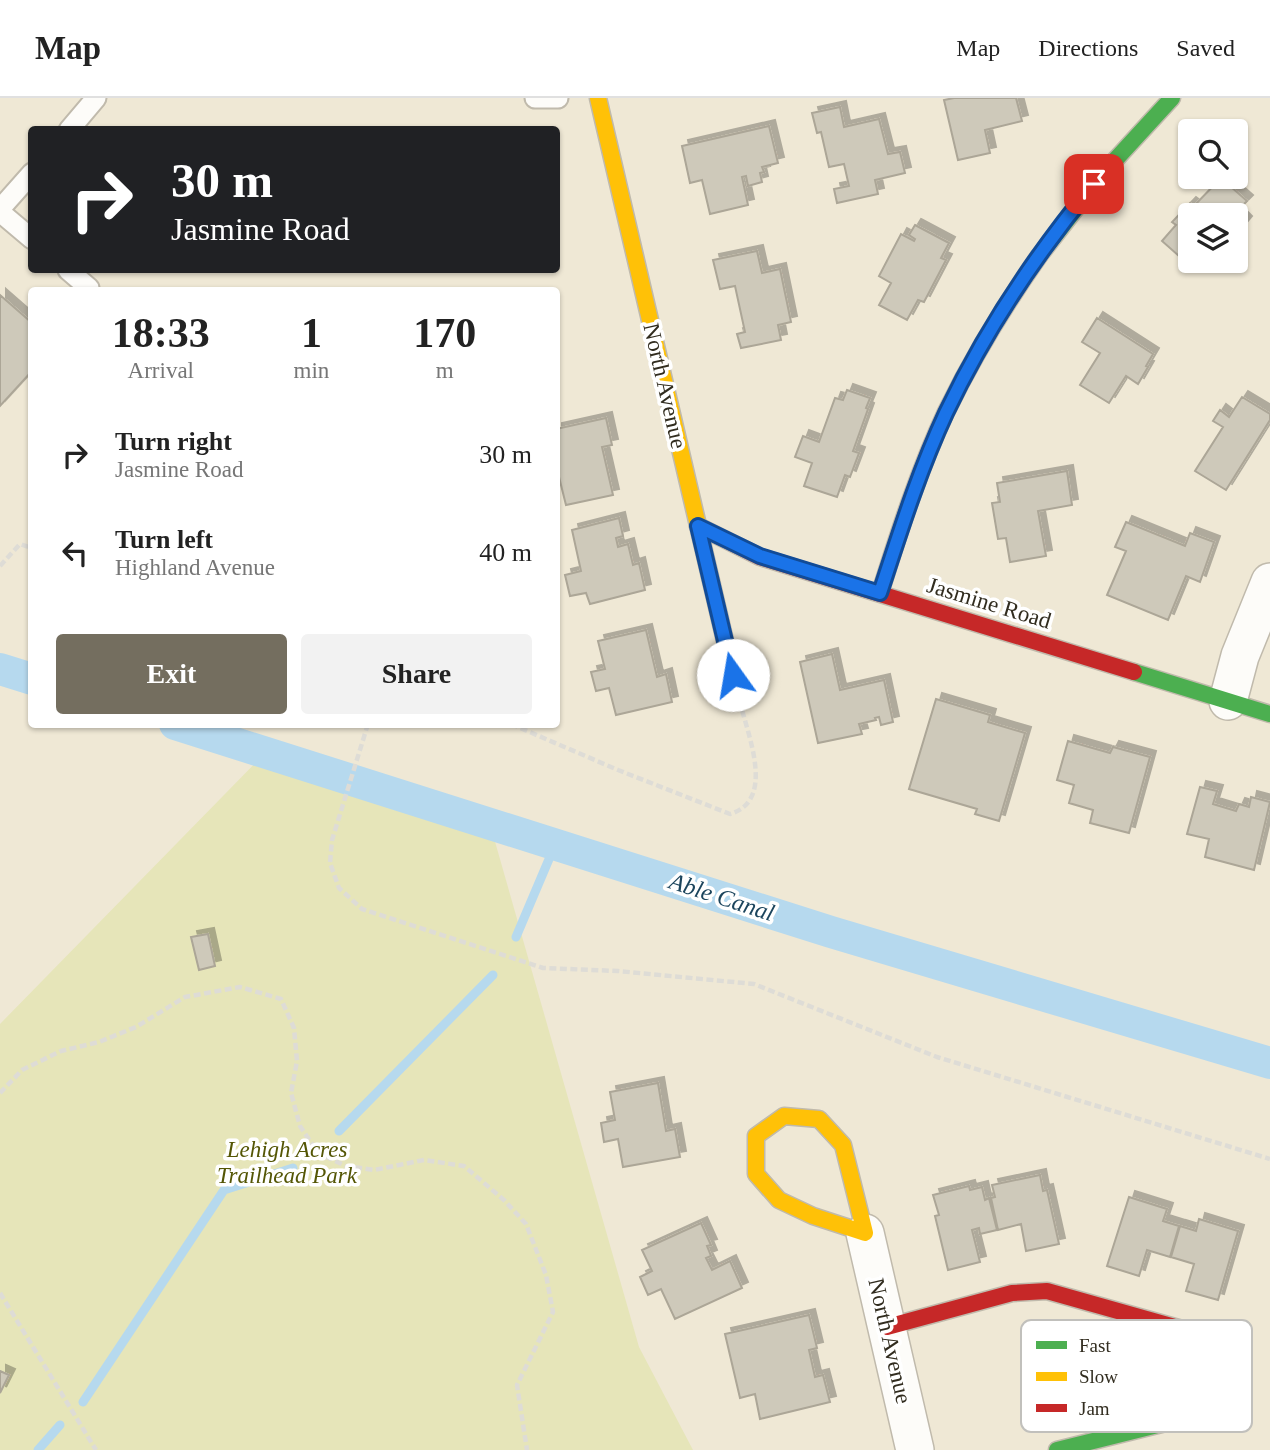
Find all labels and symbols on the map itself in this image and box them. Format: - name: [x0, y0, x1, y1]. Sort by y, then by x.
- pin: [1064, 154, 1124, 214]
- street label: North Avenue: [638, 321, 692, 451]
- street label: Jasmine Road: [924, 572, 1055, 634]
- position arrow: [696, 638, 770, 712]
- water label: Able Canal: [664, 867, 778, 926]
- park label: Lehigh Acres Trailhead Park: [217, 1137, 358, 1188]
- street label: North Avenue: [863, 1276, 917, 1406]
- legend: [1021, 1320, 1252, 1432]
- text: Fast: [1079, 1335, 1111, 1356]
- text: Slow: [1079, 1366, 1118, 1387]
- text: Jam: [1079, 1398, 1110, 1419]

